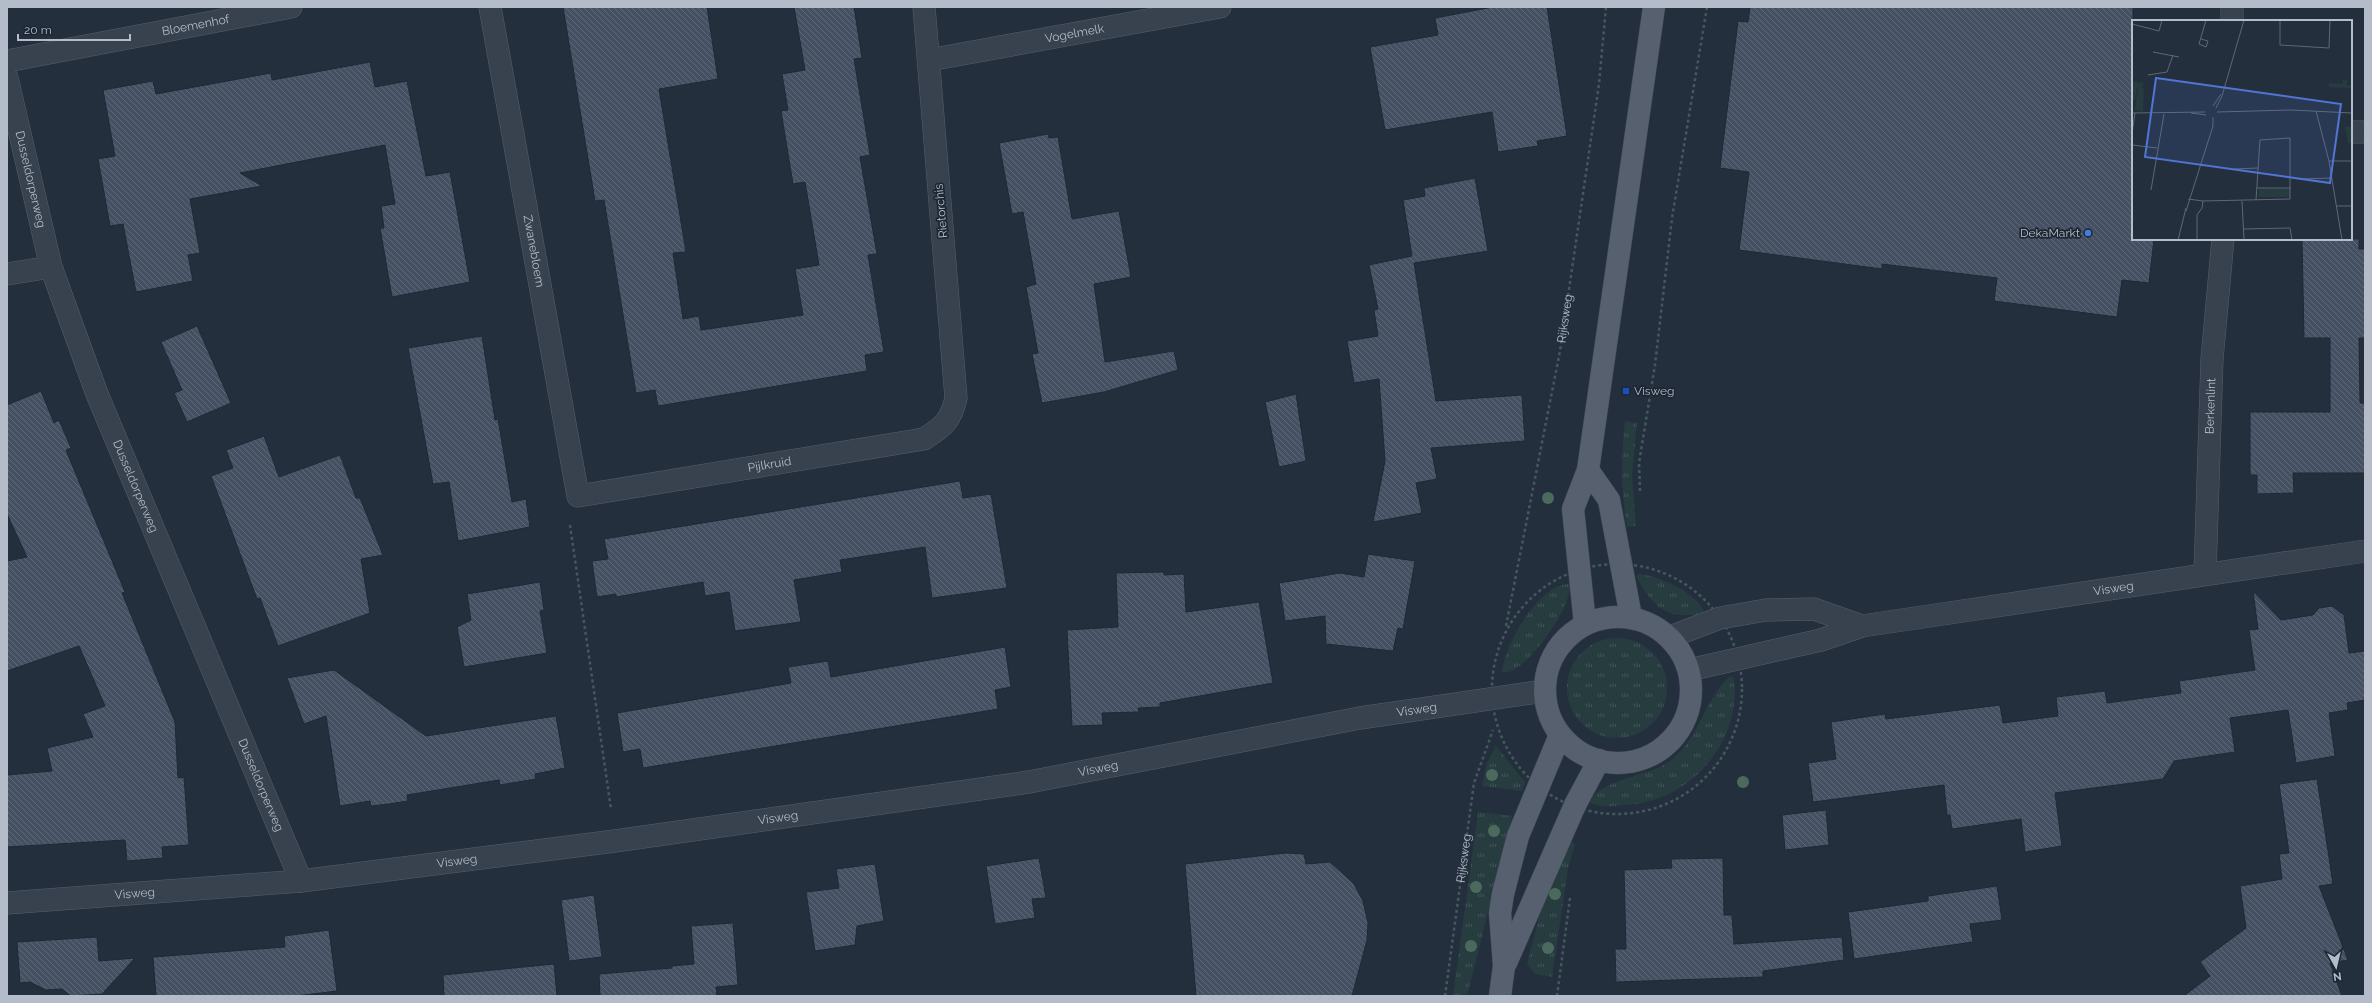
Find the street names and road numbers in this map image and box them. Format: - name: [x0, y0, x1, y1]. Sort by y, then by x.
- street label: Bloemenhof: [161, 12, 232, 38]
- street label: Vogelmelk: [1044, 21, 1106, 46]
- street label: Dusseldorperweg: [13, 129, 49, 229]
- street label: Rietorchis: [932, 183, 950, 239]
- street label: Zwanebloem: [521, 214, 547, 288]
- street label: Rijksweg: [1554, 293, 1575, 344]
- street label: Berkenlint: [2203, 378, 2218, 434]
- street label: Dusseldorperweg: [110, 438, 161, 535]
- street label: Pijlkruid: [747, 454, 792, 475]
- street label: Visweg: [2092, 579, 2135, 598]
- street label: Visweg: [1396, 700, 1438, 720]
- street label: Dusseldorperweg: [235, 737, 286, 833]
- street label: Visweg: [1077, 758, 1119, 779]
- street label: Visweg: [757, 808, 799, 828]
- street label: Rijksweg: [1453, 833, 1474, 884]
- street label: Visweg: [436, 852, 478, 871]
- street label: Visweg: [114, 885, 155, 902]

